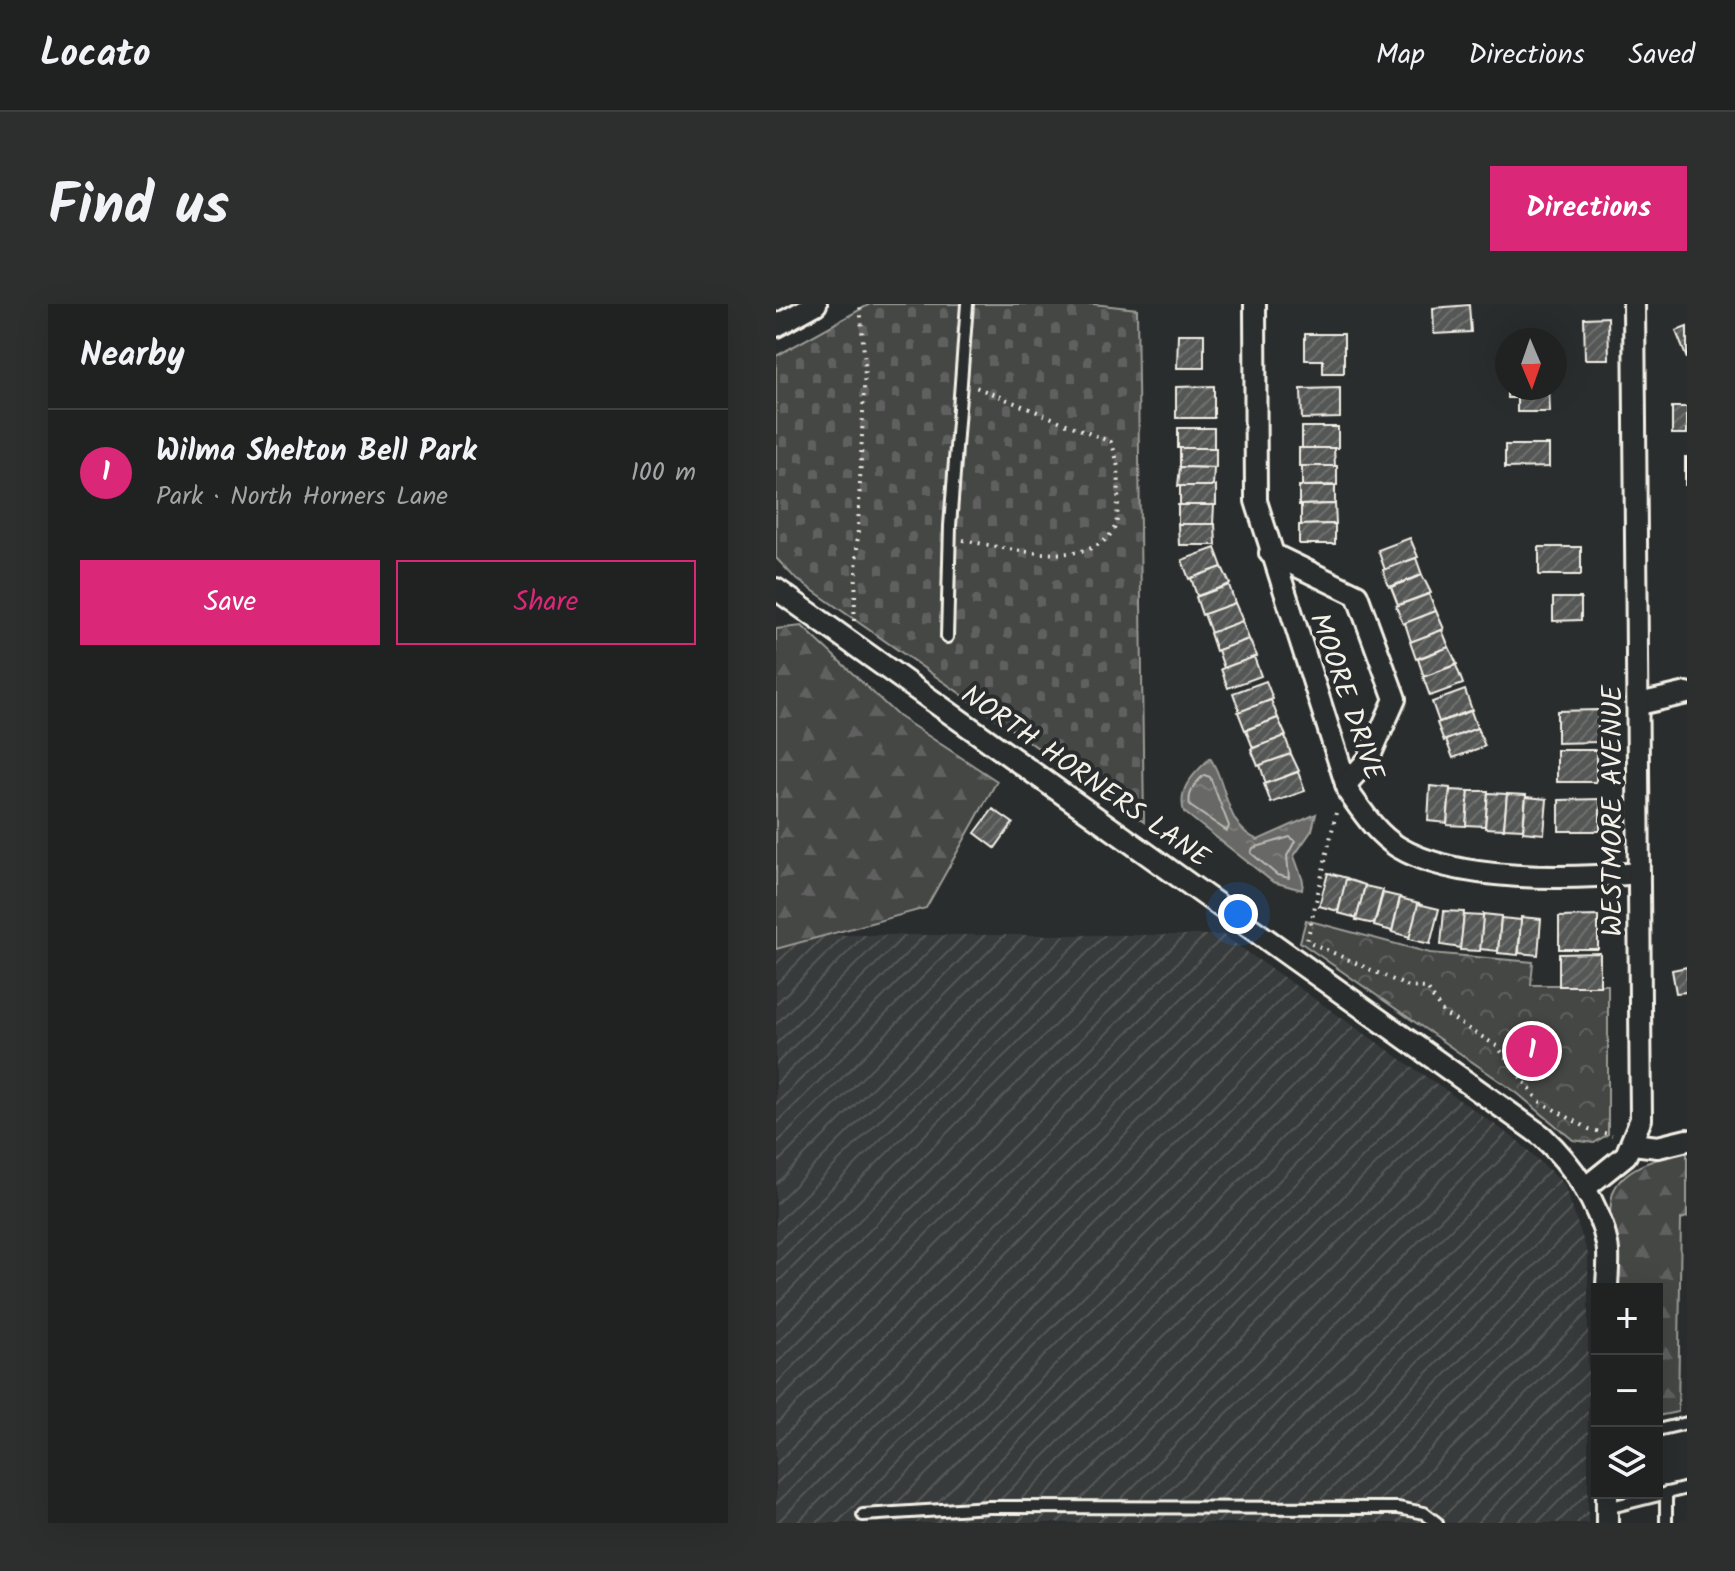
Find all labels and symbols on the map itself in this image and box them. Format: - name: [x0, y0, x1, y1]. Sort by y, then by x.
- north arrow: [1495, 328, 1567, 400]
- street label: MOORE DRIVE: [1296, 607, 1396, 787]
- street label: NORTH HORNERS LANE: [951, 674, 1219, 880]
- street label: WESTMORE AVENUE: [1591, 685, 1636, 937]
- your location: [1218, 894, 1258, 934]
- pin: 1: [1506, 1021, 1558, 1081]

